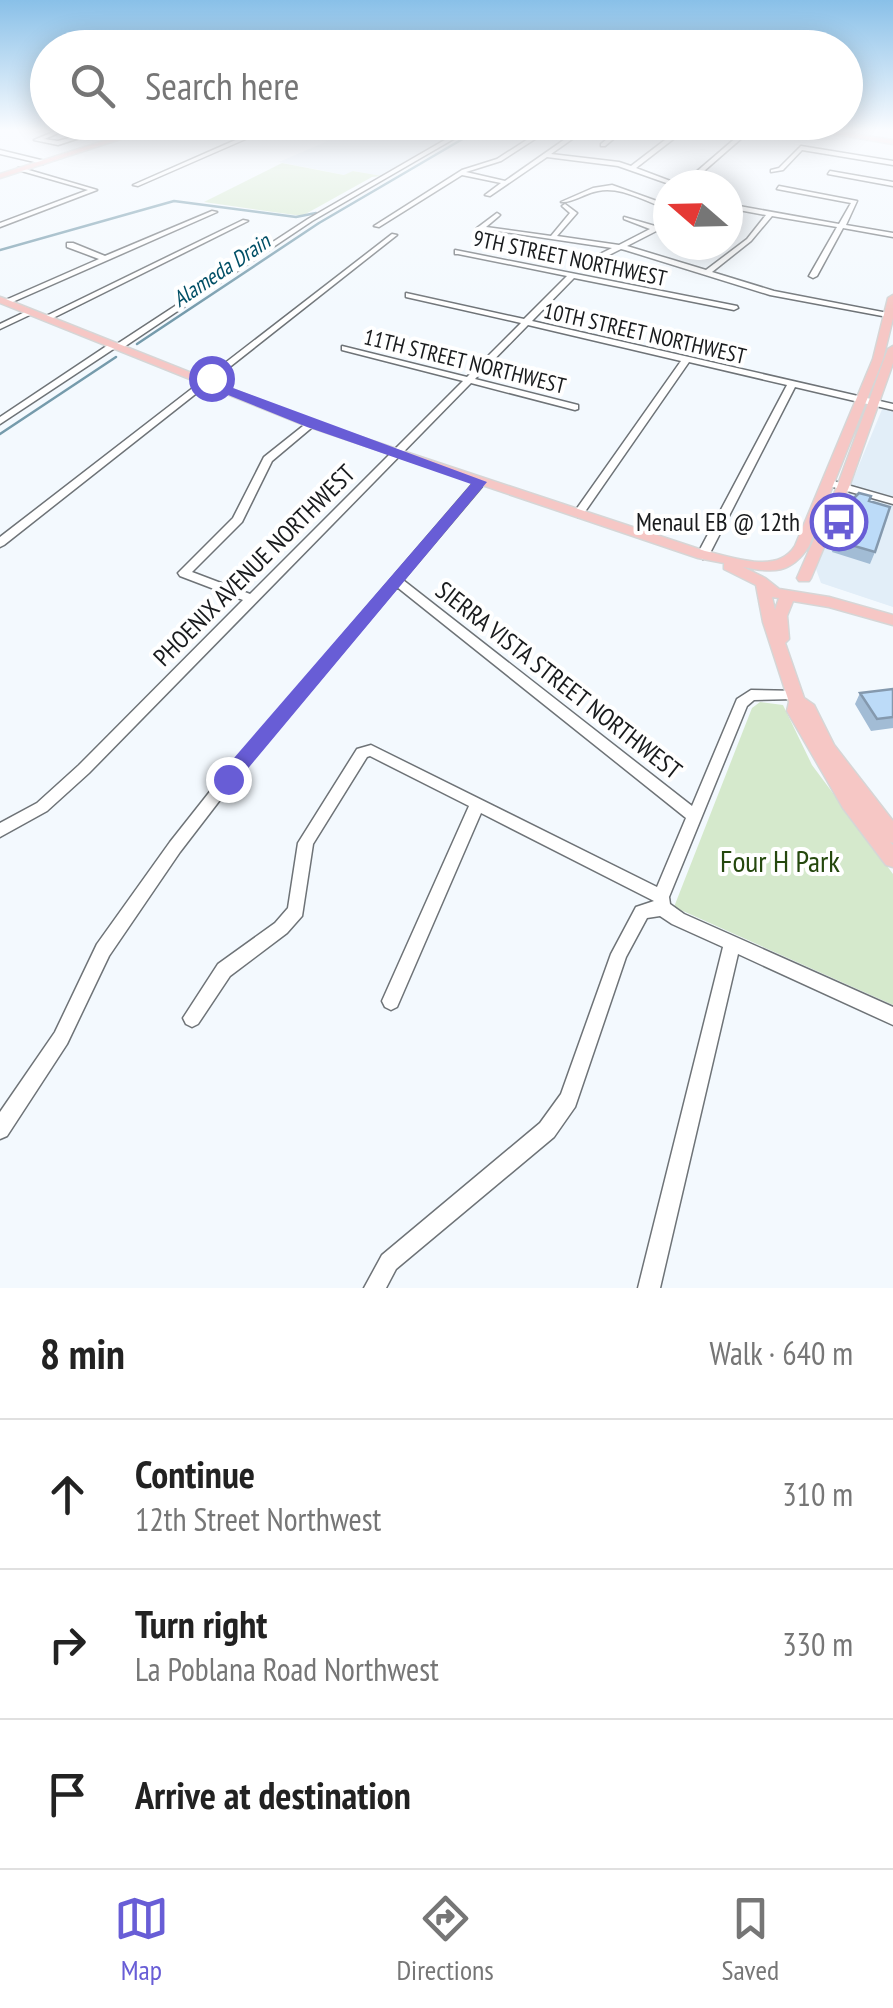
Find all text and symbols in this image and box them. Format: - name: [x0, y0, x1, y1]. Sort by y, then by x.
- search box: [30, 30, 863, 140]
- icon: search: [65, 58, 120, 113]
- text: Search here: [145, 61, 299, 110]
- north arrow: [653, 170, 743, 260]
- street label: 9TH STREET NORTHWEST: [471, 224, 670, 292]
- water label: Alameda Drain: [167, 226, 276, 313]
- street label: 10TH STREET NORTHWEST: [541, 296, 749, 370]
- street label: 11TH STREET NORTHWEST: [361, 322, 569, 400]
- route start: [189, 356, 235, 402]
- street label: PHOENIX AVENUE NORTHWEST: [146, 457, 362, 673]
- bus stop icon: Menaul EB @ 12th: [809, 492, 869, 552]
- place label: Menaul EB @ 12th: [636, 506, 800, 538]
- street label: SIERRA VISTA STREET NORTHWEST: [430, 574, 688, 786]
- route end: [206, 757, 252, 803]
- park label: Four H Park: [720, 841, 840, 880]
- text: 8 min: [40, 1326, 125, 1381]
- text: Walk · 640 m: [709, 1332, 853, 1374]
- text: Continue: [135, 1449, 255, 1498]
- icon: ahead: [40, 1467, 95, 1522]
- text: 310 m: [782, 1473, 853, 1515]
- text: 12th Street Northwest: [135, 1498, 381, 1540]
- text: Turn right: [135, 1599, 267, 1648]
- icon: right: [40, 1617, 95, 1672]
- text: 330 m: [782, 1623, 853, 1665]
- text: La Poblana Road Northwest: [135, 1648, 439, 1690]
- icon: arrive: [40, 1767, 95, 1822]
- text: Arrive at destination: [135, 1770, 411, 1819]
- tab: Map: [114, 1891, 169, 1988]
- tab: Directions: [396, 1891, 494, 1988]
- tab: Saved: [721, 1891, 779, 1988]

